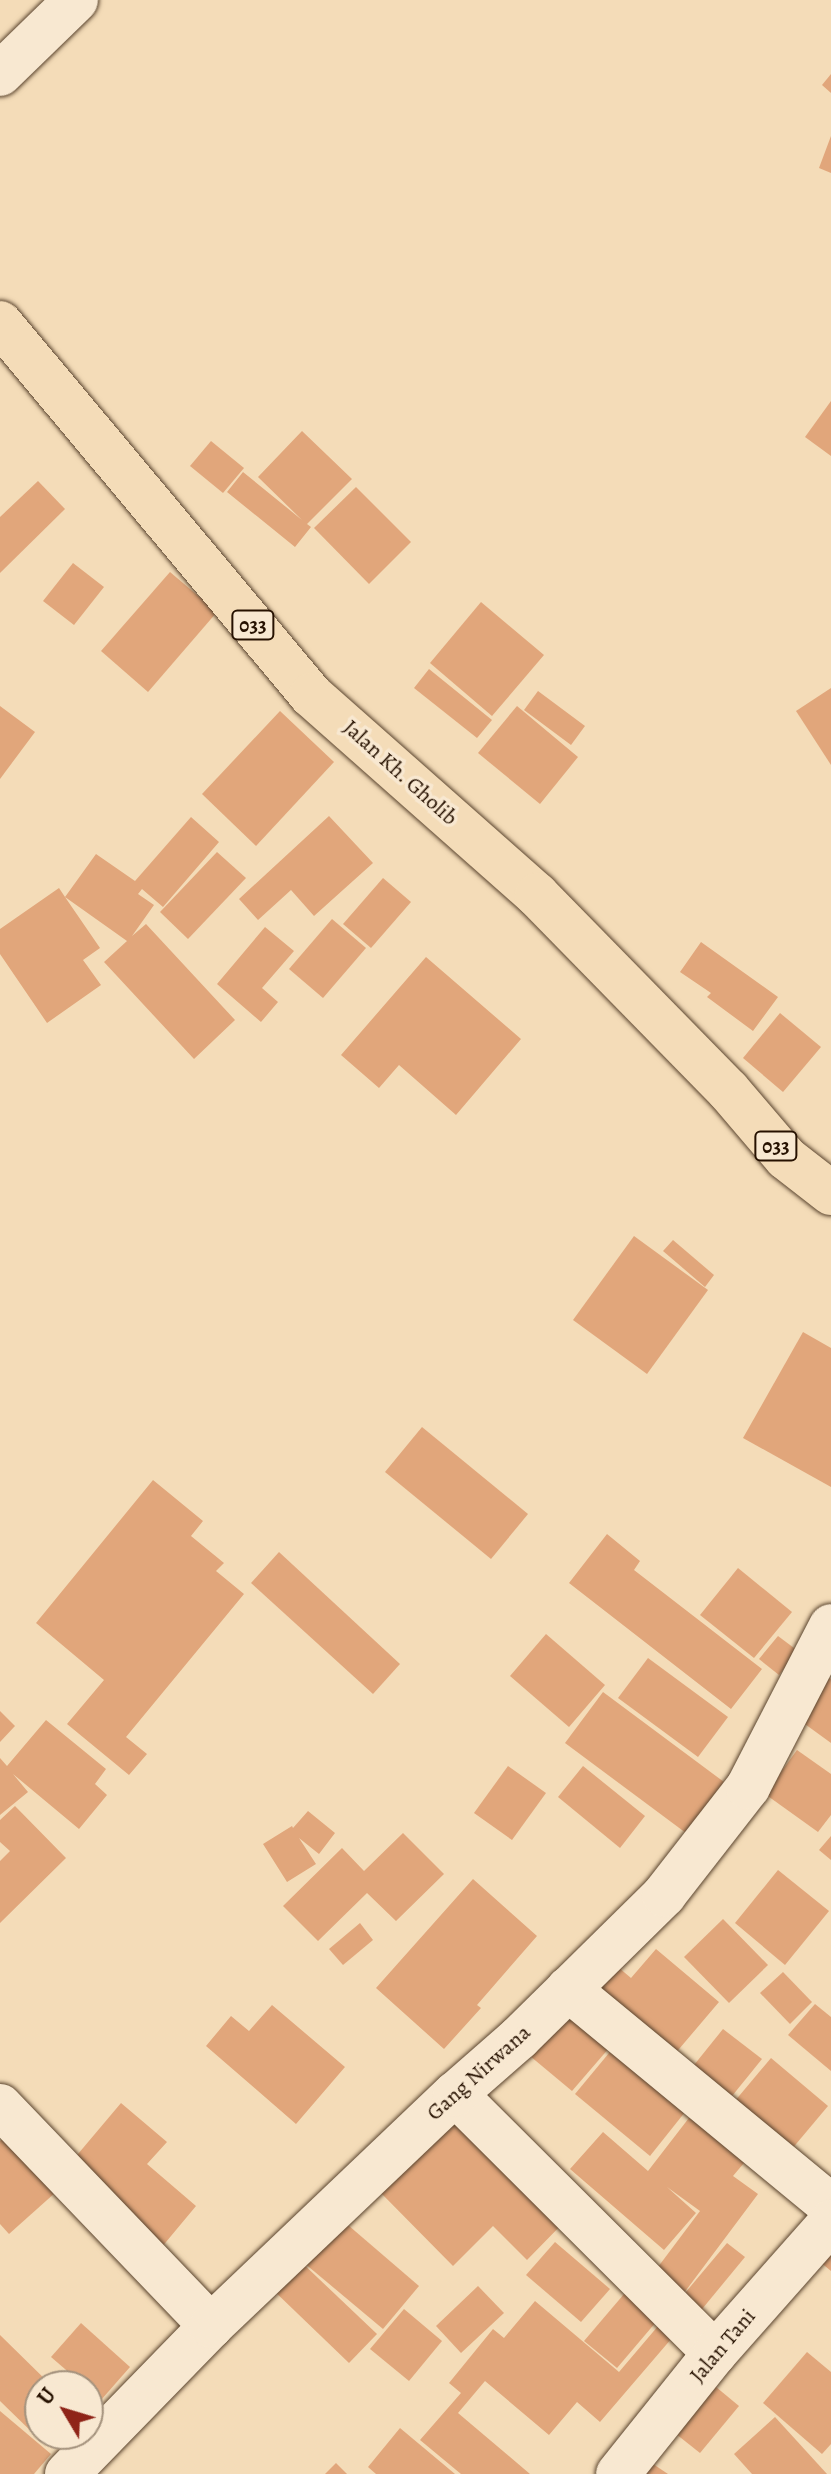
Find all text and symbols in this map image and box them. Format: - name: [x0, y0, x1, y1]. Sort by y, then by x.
- road number: 033: [231, 609, 275, 641]
- street label: Jalan Kh. Gholib: [337, 715, 463, 831]
- road number: 033: [754, 1130, 798, 1162]
- street label: Gang Nirwana: [422, 2020, 536, 2126]
- street label: Jalan Tani: [685, 2304, 761, 2388]
- north arrow: [24, 2370, 104, 2450]
- text: U: [30, 2382, 63, 2411]

